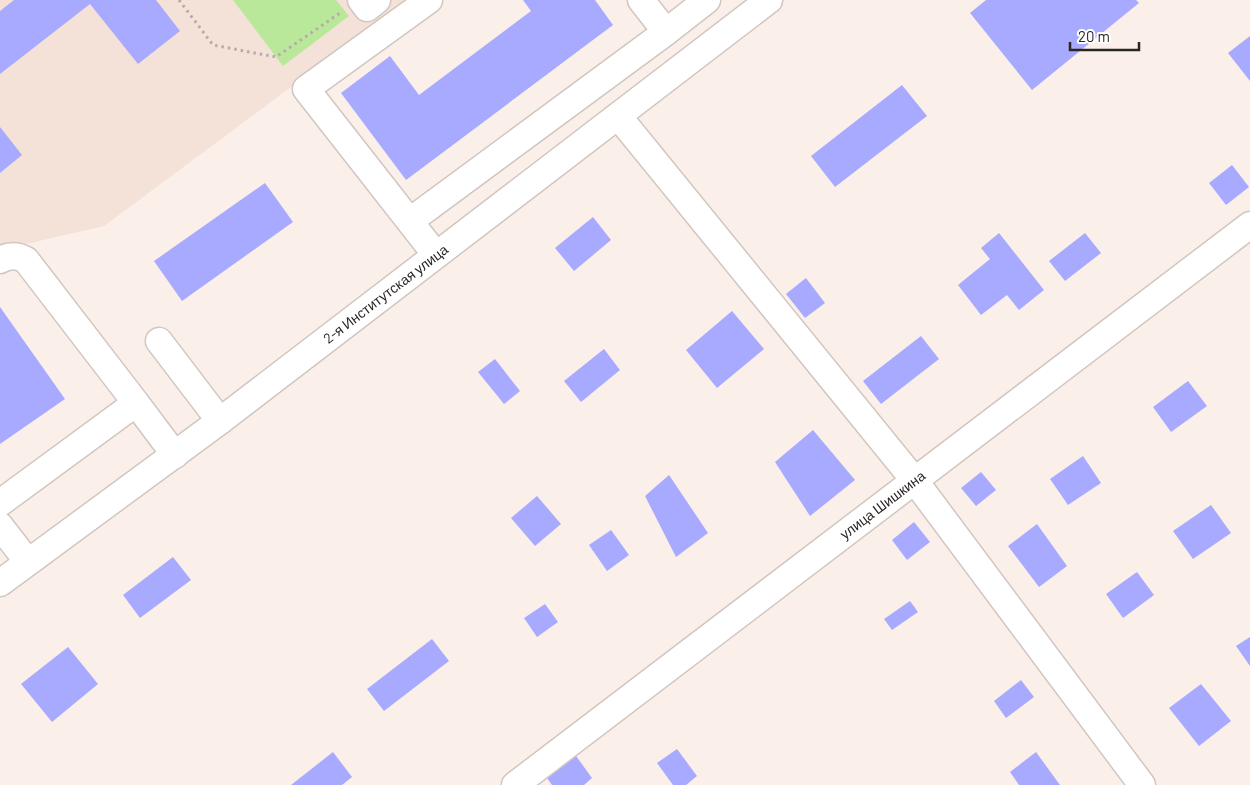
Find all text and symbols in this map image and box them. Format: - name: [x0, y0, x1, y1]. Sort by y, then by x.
- scale bar: [1070, 20, 1139, 52]
- text: 20 m: [1078, 27, 1110, 45]
- street label: 2-я Институтская улица: [320, 240, 451, 347]
- street label: улица Шишкина: [836, 467, 928, 543]

